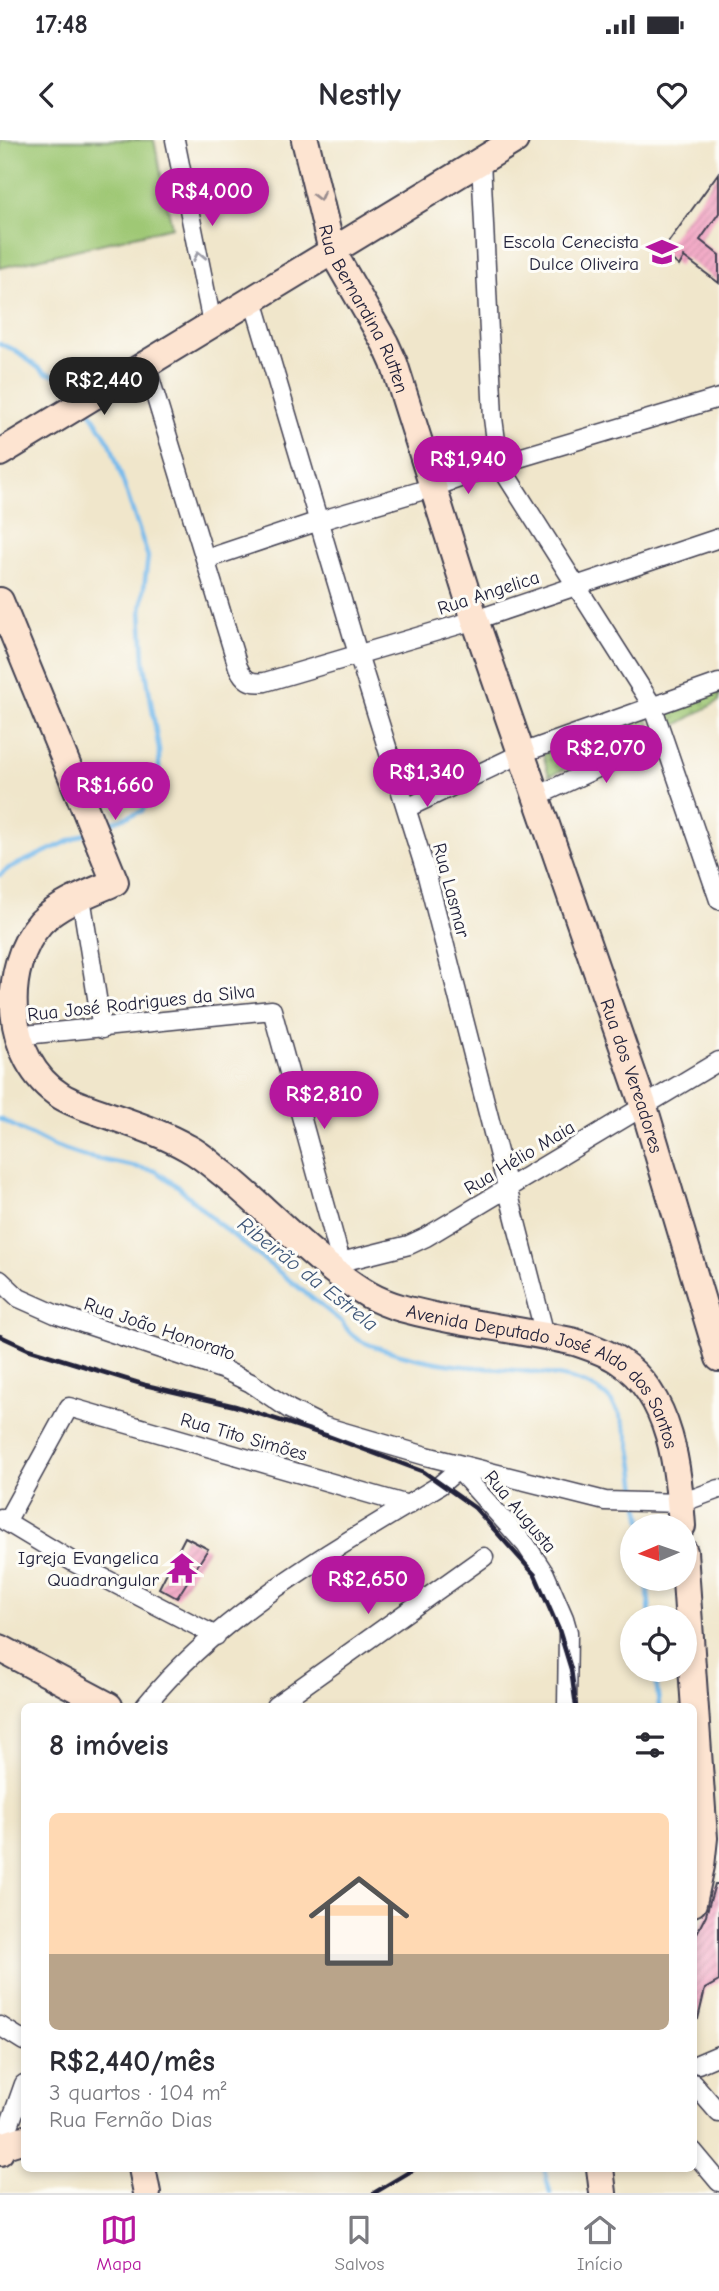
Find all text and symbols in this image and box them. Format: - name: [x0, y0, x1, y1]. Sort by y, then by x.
- text: 17:48: [35, 10, 88, 40]
- icon: back: [28, 76, 66, 114]
- text: Nestly: [318, 76, 401, 113]
- icon: heart: [653, 76, 691, 114]
- pin: R$4,000: [147, 168, 277, 228]
- text: R$4,000: [171, 177, 253, 204]
- one-way arrow: [311, 189, 325, 201]
- street label: Rua Bernardina Rutten: [314, 222, 413, 396]
- place label: Escola Cenecista Dulce Oliveira: [503, 231, 639, 275]
- school or university icon: Escola Cenecista Dulce Oliveira: [645, 235, 679, 269]
- one-way arrow: [192, 250, 207, 262]
- pin: R$2,440: [39, 358, 169, 417]
- text: R$2,440: [65, 366, 143, 393]
- pin: R$1,940: [403, 436, 533, 496]
- text: R$1,940: [430, 445, 506, 472]
- street label: Rua Angelica: [435, 566, 542, 620]
- pin: R$2,070: [541, 726, 671, 785]
- text: R$2,070: [566, 734, 646, 761]
- pin: R$1,340: [362, 750, 492, 809]
- text: R$1,340: [389, 758, 465, 785]
- pin: R$1,660: [50, 762, 180, 822]
- text: R$1,660: [76, 771, 154, 798]
- street label: Rua Lasmar: [428, 840, 474, 940]
- street label: Rua José Rodrigues da Silva: [26, 980, 256, 1026]
- street label: Rua dos Vereadores: [595, 996, 667, 1156]
- pin: R$2,810: [259, 1072, 389, 1131]
- text: R$2,810: [285, 1080, 363, 1107]
- street label: Rua Hélio Maia: [460, 1116, 579, 1200]
- water label: Ribeirão da Estrela: [233, 1212, 383, 1336]
- street label: Rua João Honorato: [81, 1293, 238, 1365]
- street label: Avenida Deputado José Aldo dos Santos: [404, 1300, 682, 1451]
- street label: Rua Tito Simões: [178, 1408, 310, 1466]
- street label: Rua Augusta: [480, 1466, 561, 1557]
- north arrow: [620, 1514, 696, 1591]
- map controls: [620, 1514, 697, 1682]
- place label: Igreja Evangelica Quadrangular: [18, 1547, 159, 1591]
- temple icon: Igreja Evangelica Quadrangular: [165, 1551, 199, 1585]
- pin: R$2,650: [303, 1556, 433, 1616]
- text: R$2,650: [328, 1565, 408, 1592]
- button: locate: [620, 1605, 697, 1682]
- icon: filters: [631, 1726, 669, 1764]
- text: 8 imóveis: [49, 1728, 169, 1763]
- icon: home: [296, 1858, 422, 1984]
- text: R$2,440/mês: [49, 2044, 215, 2079]
- text: 3 quartos · 104 m²: [49, 2079, 227, 2106]
- text: Rua Fernão Dias: [49, 2106, 212, 2133]
- tab: Mapa: [96, 2211, 142, 2275]
- tab: Salvos: [334, 2211, 384, 2275]
- tab: Início: [577, 2211, 623, 2275]

